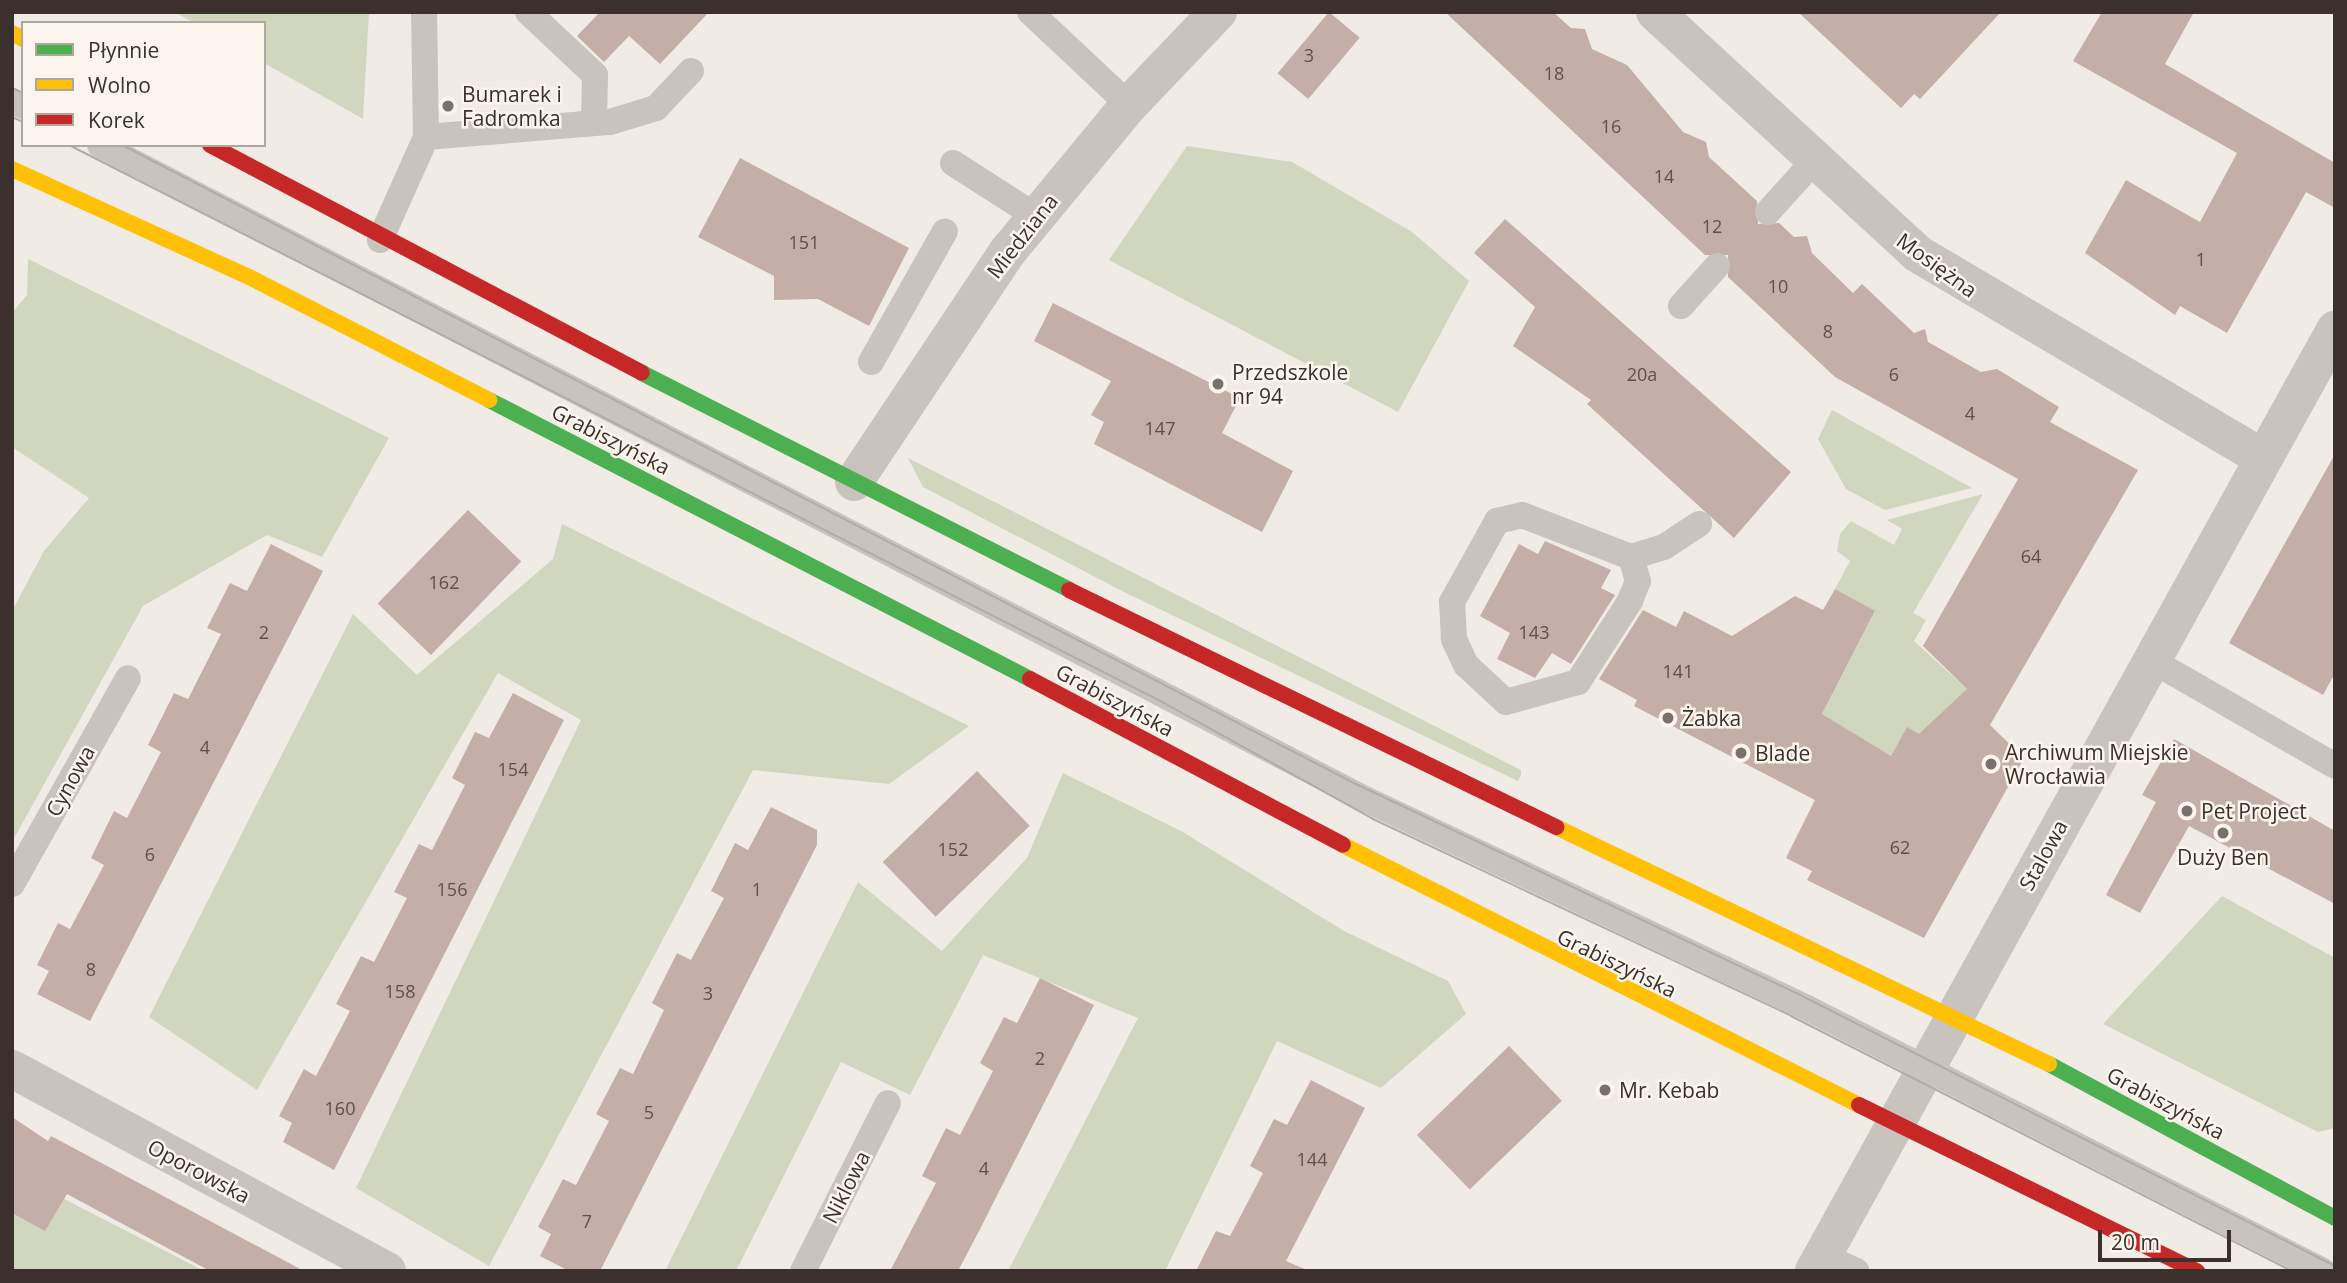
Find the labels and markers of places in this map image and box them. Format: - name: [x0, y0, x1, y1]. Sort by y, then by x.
- place label: Bumarek i Fadromka: [462, 81, 562, 131]
- marker: Bumarek i Fadromka: [440, 98, 456, 114]
- place label: Przedszkole nr 94: [1232, 359, 1348, 409]
- marker: Przedszkole nr 94: [1210, 376, 1226, 392]
- place label: Żabka: [1682, 705, 1741, 731]
- marker: Żabka: [1660, 710, 1676, 726]
- place label: Archiwum Miejskie Wrocławia: [2005, 739, 2189, 789]
- place label: Blade: [1755, 740, 1810, 766]
- marker: Blade: [1733, 745, 1749, 761]
- marker: Archiwum Miejskie Wrocławia: [1983, 756, 1999, 772]
- place label: Pet Project: [2201, 798, 2307, 824]
- marker: Pet Project: [2179, 803, 2195, 819]
- marker: Duży Ben: [2215, 825, 2231, 841]
- place label: Duży Ben: [2177, 844, 2269, 870]
- place label: Mr. Kebab: [1619, 1077, 1719, 1103]
- marker: Mr. Kebab: [1597, 1082, 1613, 1098]

